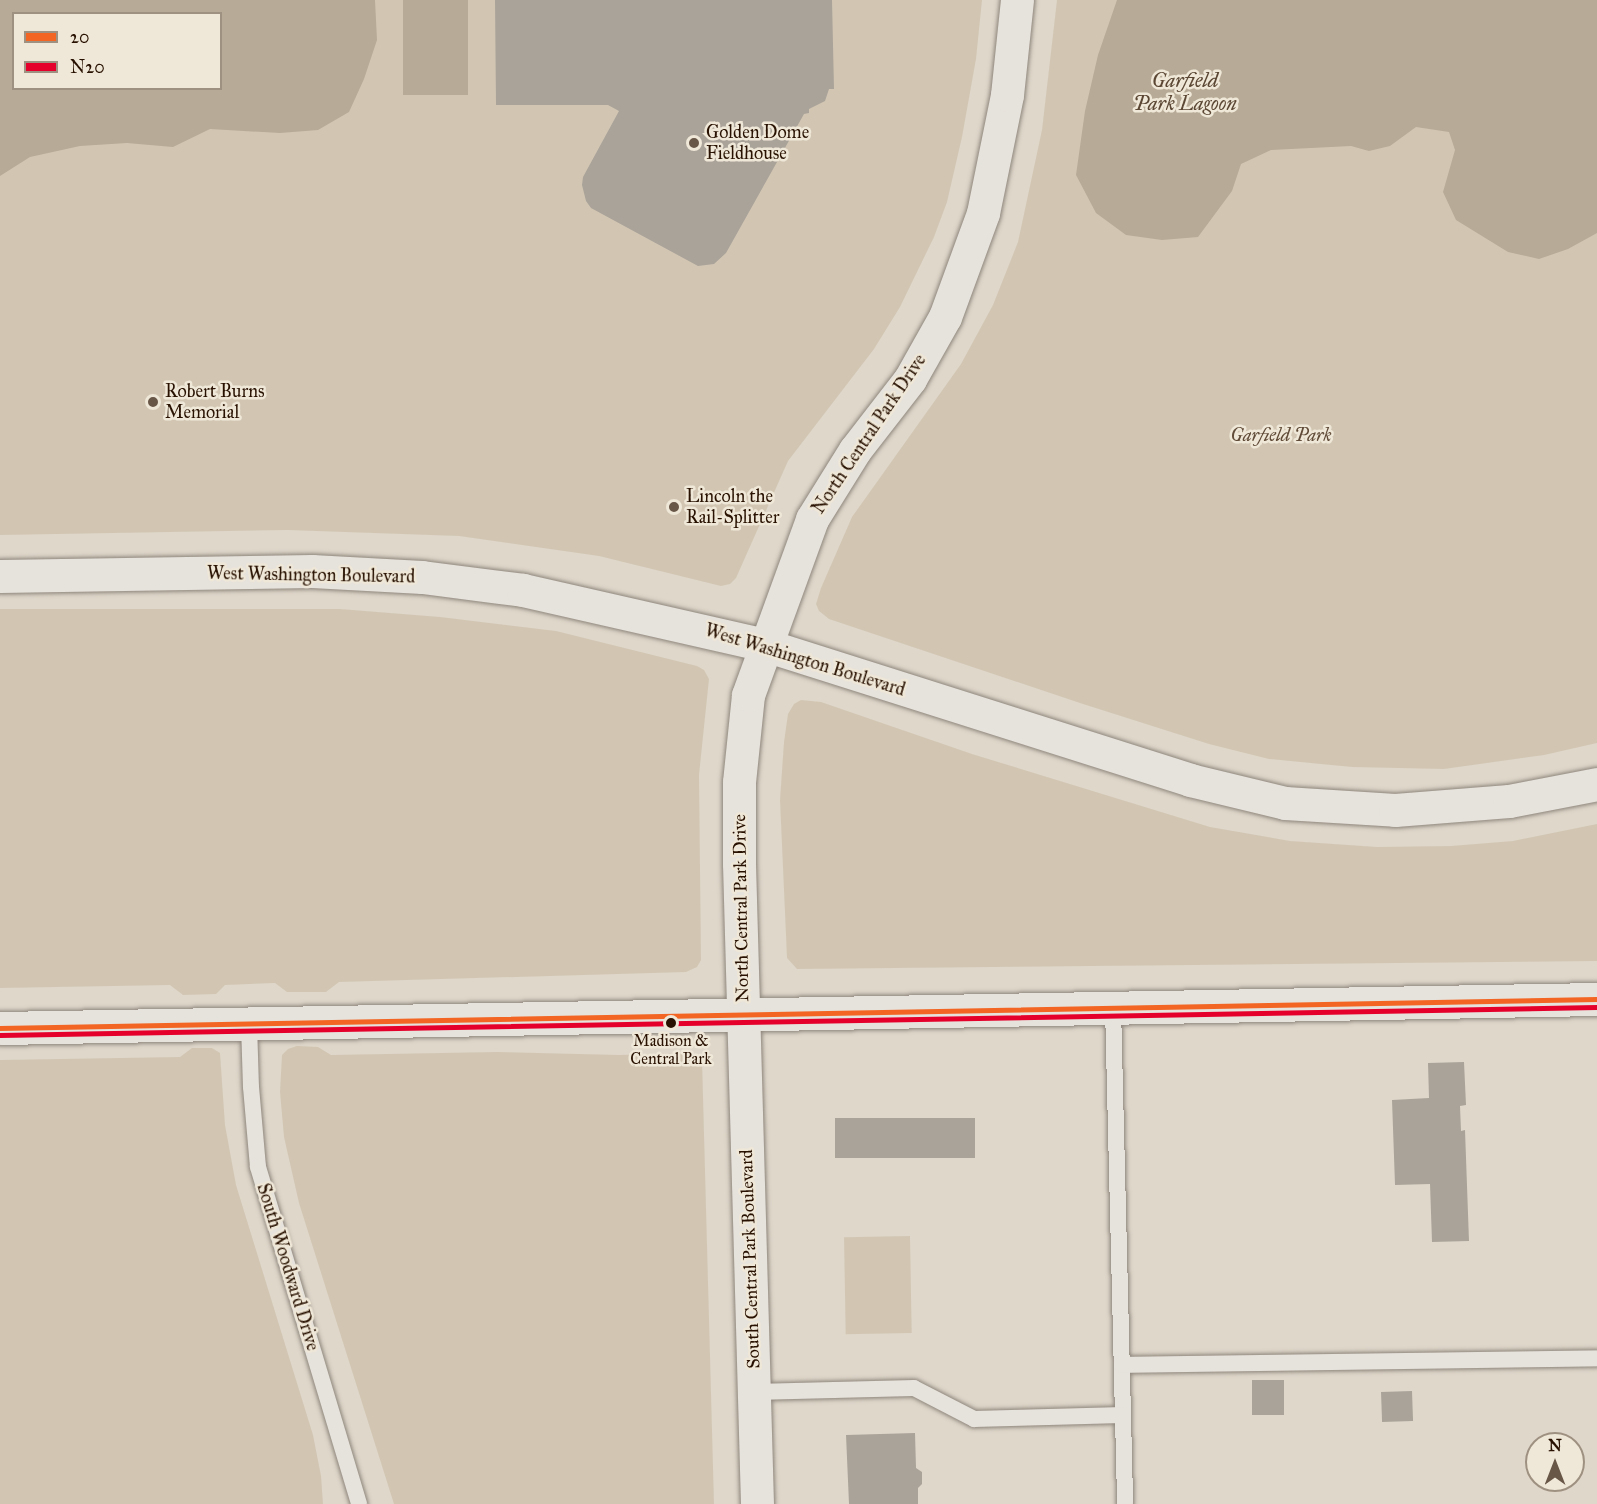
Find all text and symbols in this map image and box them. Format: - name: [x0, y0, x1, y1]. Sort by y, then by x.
- legend: [12, 12, 222, 90]
- text: 20: [70, 26, 89, 48]
- text: N20: [70, 56, 105, 78]
- water label: Garfield Park Lagoon: [1133, 68, 1237, 115]
- place label: Golden Dome Fieldhouse: [706, 122, 809, 164]
- marker: Golden Dome Fieldhouse: [687, 136, 701, 150]
- street label: North Central Park Drive: [807, 350, 931, 518]
- place label: Robert Burns Memorial: [165, 381, 264, 424]
- marker: Robert Burns Memorial: [146, 395, 160, 409]
- park label: Garfield Park: [1230, 424, 1332, 446]
- place label: Lincoln the Rail-Splitter: [686, 486, 779, 528]
- marker: Lincoln the Rail-Splitter: [667, 500, 681, 514]
- street label: West Washington Boulevard: [207, 562, 415, 588]
- street label: West Washington Boulevard: [702, 619, 908, 701]
- street label: North Central Park Drive: [729, 814, 753, 1002]
- marker: Madison & Central Park: [665, 1017, 677, 1029]
- place label: Madison & Central Park: [630, 1031, 712, 1069]
- street label: South Central Park Boulevard: [735, 1149, 765, 1369]
- street label: South Woodward Drive: [252, 1181, 324, 1353]
- north arrow: [1525, 1432, 1585, 1492]
- text: N: [1548, 1436, 1562, 1455]

